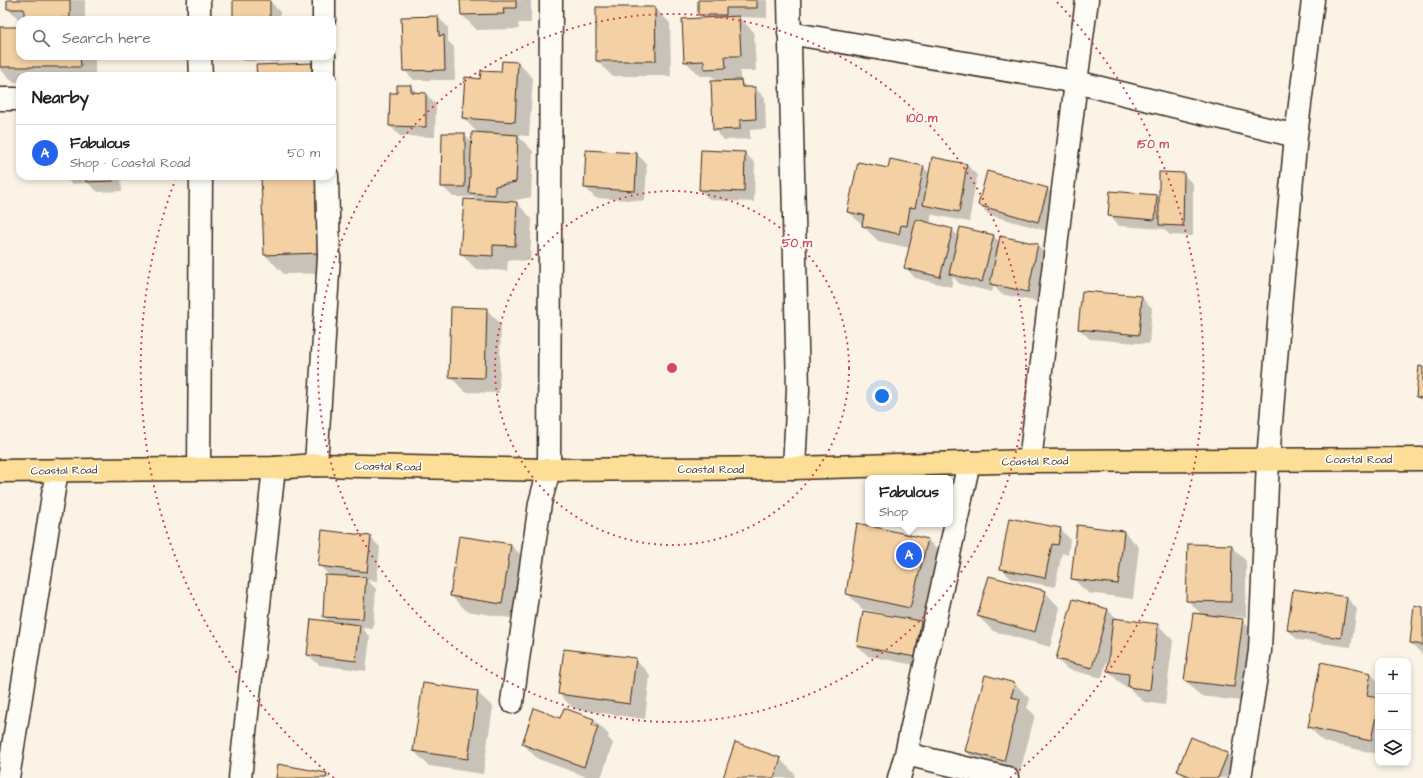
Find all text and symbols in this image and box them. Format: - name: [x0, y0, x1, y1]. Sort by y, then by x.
- search box: [16, 16, 336, 60]
- icon: search: [30, 27, 52, 49]
- text: Search here: [62, 28, 151, 49]
- text: Nearby: [32, 86, 89, 110]
- text: 100 m: [907, 110, 938, 127]
- text: Fabulous: [70, 133, 130, 154]
- text: 150 m: [1137, 136, 1170, 153]
- text: A: [41, 144, 49, 162]
- text: 50 m: [287, 144, 320, 162]
- text: Shop · Coastal Road: [70, 154, 190, 172]
- text: 50 m: [782, 235, 813, 252]
- centre of rings: [665, 361, 679, 375]
- your location: [872, 386, 892, 406]
- street label: Coastal Road: [1326, 452, 1393, 467]
- street label: Coastal Road: [1002, 453, 1069, 470]
- street label: Coastal Road: [355, 458, 422, 475]
- street label: Coastal Road: [31, 462, 98, 479]
- street label: Coastal Road: [678, 462, 745, 477]
- popup: [865, 475, 953, 527]
- text: Fabulous: [879, 482, 939, 503]
- text: Shop: [879, 503, 908, 521]
- pin: A: [896, 540, 922, 570]
- map controls: [1375, 658, 1411, 766]
- button: +: [1375, 658, 1411, 694]
- button: −: [1375, 694, 1411, 730]
- button: layers: [1375, 730, 1411, 766]

